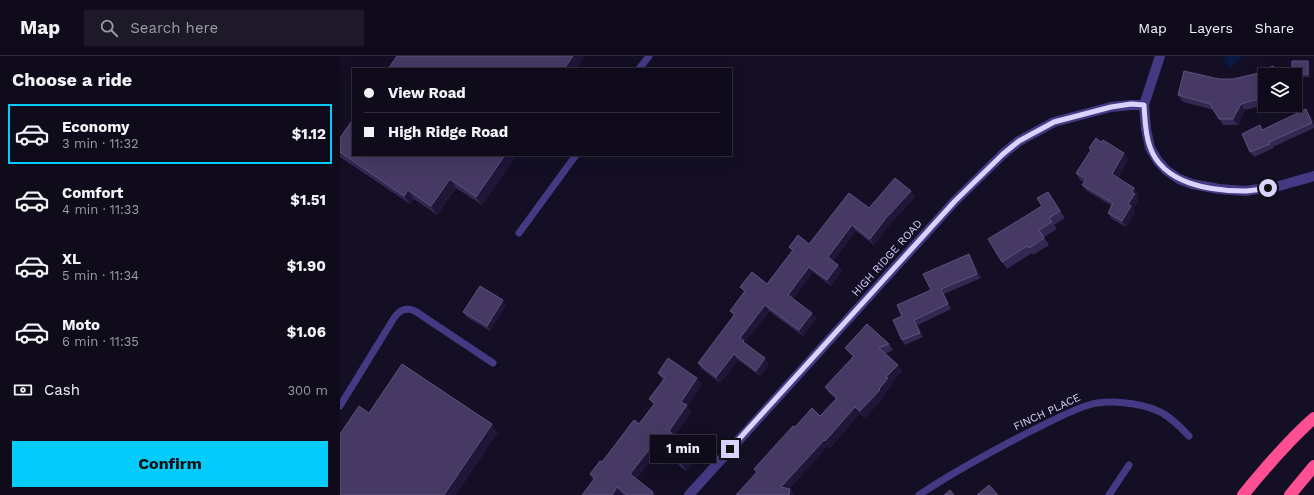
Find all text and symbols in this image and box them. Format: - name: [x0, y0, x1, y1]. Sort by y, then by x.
- search box: [84, 10, 364, 46]
- text: Map: [20, 16, 60, 39]
- icon: search: [98, 17, 120, 39]
- text: Search here: [130, 19, 218, 37]
- text: Map: [1138, 20, 1167, 36]
- text: Layers: [1189, 20, 1233, 36]
- text: Share: [1255, 20, 1294, 36]
- map controls: [1258, 68, 1302, 112]
- button: layers: [1258, 68, 1302, 112]
- text: Choose a ride: [12, 69, 132, 90]
- text: View Road: [388, 84, 466, 102]
- icon: car: [14, 116, 50, 152]
- text: Economy: [62, 118, 129, 136]
- text: High Ridge Road: [388, 123, 508, 141]
- text: $1.12: [292, 125, 326, 143]
- text: 3 min · 11:32: [62, 136, 139, 151]
- route start: [1259, 179, 1277, 197]
- icon: car: [14, 182, 50, 218]
- text: Comfort: [62, 184, 123, 202]
- text: $1.51: [290, 191, 326, 209]
- text: 4 min · 11:33: [62, 202, 139, 217]
- street label: HIGH RIDGE ROAD: [849, 217, 925, 299]
- icon: car: [14, 248, 50, 284]
- text: XL: [62, 250, 81, 268]
- text: $1.90: [287, 257, 326, 275]
- text: 5 min · 11:34: [62, 268, 139, 283]
- icon: car: [14, 314, 50, 350]
- text: Moto: [62, 316, 100, 334]
- text: $1.06: [287, 323, 326, 341]
- text: 6 min · 11:35: [62, 334, 139, 349]
- icon: cash: [12, 379, 34, 401]
- text: Cash: [44, 381, 80, 399]
- text: 300 m: [287, 383, 328, 398]
- street label: FINCH PLACE: [1011, 391, 1083, 433]
- callout: 1 min: [650, 435, 716, 463]
- route end: [721, 440, 739, 458]
- button: Confirm: [12, 441, 328, 487]
- text: 1 min: [666, 441, 700, 456]

